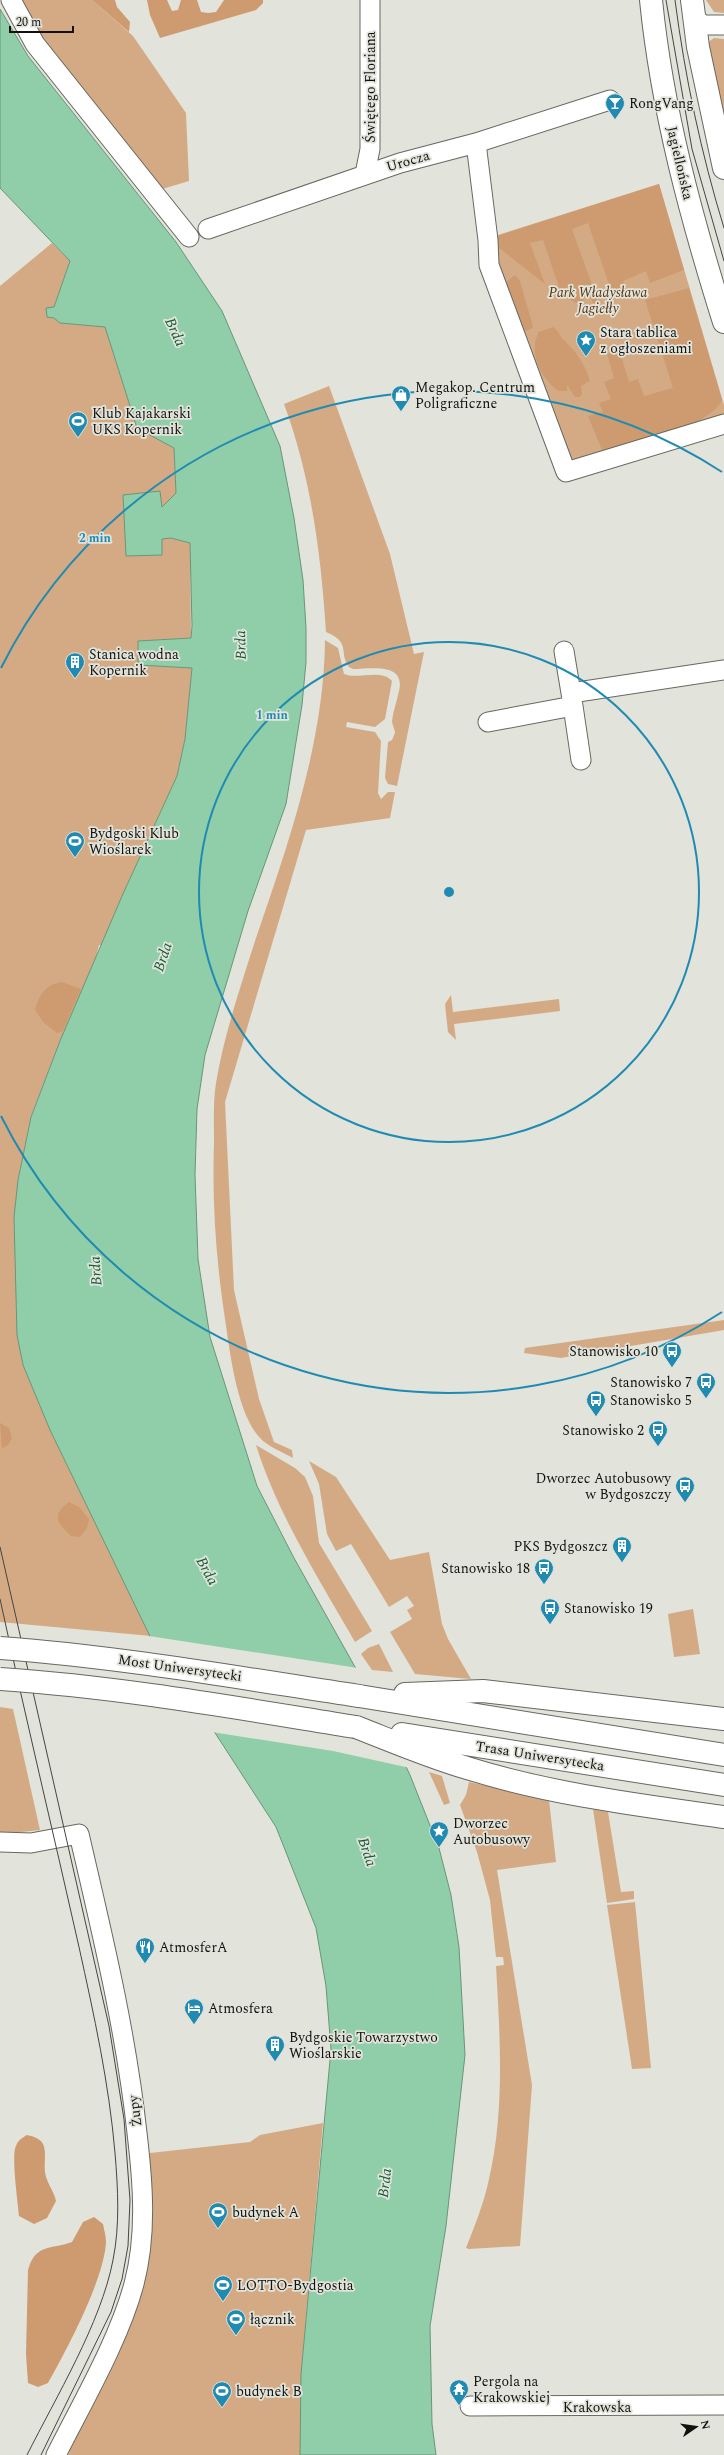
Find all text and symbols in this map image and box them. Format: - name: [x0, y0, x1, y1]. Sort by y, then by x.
- scale bar: [10, 8, 73, 34]
- text: 20 m: [16, 13, 41, 32]
- street label: Świętego Floriana: [360, 31, 381, 143]
- bar icon: RongVang: [604, 92, 626, 120]
- place label: RongVang: [629, 93, 694, 114]
- street label: Jagiellońska: [661, 124, 699, 202]
- street label: Urocza: [384, 145, 432, 177]
- park label: Park Władysława Jagiełły: [549, 282, 647, 319]
- water label: Brda: [158, 314, 192, 351]
- place label: Stara tablica z ogłoszeniami: [600, 322, 692, 359]
- place icon: Stara tablica z ogłoszeniami: [575, 329, 597, 357]
- place label: Megakop. Centrum Poligraficzne: [415, 377, 535, 414]
- shop icon: Megakop. Centrum Poligraficzne: [390, 384, 412, 412]
- place label: Klub Kajakarski UKS Kopernik: [92, 403, 191, 440]
- sports icon: Klub Kajakarski UKS Kopernik: [67, 410, 89, 438]
- text: 2 min: [79, 529, 112, 548]
- water label: Brda: [229, 630, 253, 660]
- place label: Stanica wodna Kopernik: [89, 644, 179, 681]
- building icon: Stanica wodna Kopernik: [64, 651, 86, 679]
- text: 1 min: [256, 706, 289, 725]
- place label: Bydgoski Klub Wioślarek: [89, 823, 179, 860]
- sports icon: Bydgoski Klub Wioślarek: [64, 830, 86, 858]
- centre of rings: [442, 885, 456, 899]
- water label: Brda: [147, 939, 179, 975]
- water label: Brda: [83, 1255, 109, 1287]
- bus stop icon: Stanowisko 10: [661, 1340, 683, 1368]
- place label: Stanowisko 10: [569, 1341, 658, 1362]
- bus stop icon: Stanowisko 7: [695, 1371, 717, 1399]
- place label: Stanowisko 7: [610, 1372, 692, 1393]
- bus stop icon: Stanowisko 5: [585, 1389, 607, 1417]
- place label: Stanowisko 5: [610, 1390, 692, 1411]
- bus stop icon: Stanowisko 2: [647, 1419, 669, 1447]
- place label: Stanowisko 2: [562, 1420, 644, 1441]
- place label: Dworzec Autobusowy w Bydgoszczy: [536, 1468, 672, 1505]
- bus stop icon: Dworzec Autobusowy w Bydgoszczy: [674, 1475, 696, 1503]
- building icon: PKS Bydgoszcz: [611, 1535, 633, 1563]
- place label: PKS Bydgoszcz: [513, 1536, 608, 1557]
- water label: Brda: [190, 1552, 224, 1590]
- bus stop icon: Stanowisko 18: [533, 1557, 555, 1585]
- place label: Stanowisko 18: [441, 1558, 530, 1579]
- bus stop icon: Stanowisko 19: [539, 1597, 561, 1625]
- place label: Stanowisko 19: [564, 1598, 653, 1619]
- street label: Most Uniwersytecki: [117, 1649, 243, 1687]
- street label: Trasa Uniwersytecka: [474, 1735, 606, 1777]
- place label: Dworzec Autobusowy: [453, 1813, 531, 1850]
- place icon: Dworzec Autobusowy: [428, 1820, 450, 1848]
- water label: Brda: [351, 1834, 383, 1870]
- restaurant icon: AtmosferA: [134, 1936, 156, 1964]
- place label: AtmosferA: [159, 1937, 228, 1958]
- hotel icon: Atmosfera: [183, 1997, 205, 2025]
- place label: Atmosfera: [208, 1998, 273, 2019]
- place label: Bydgoskie Towarzystwo Wioślarskie: [289, 2027, 438, 2064]
- building icon: Bydgoskie Towarzystwo Wioślarskie: [264, 2034, 286, 2062]
- street label: Żupy: [122, 2093, 147, 2128]
- water label: Brda: [372, 2167, 398, 2199]
- sports icon: budynek A: [207, 2201, 229, 2229]
- place label: budynek A: [232, 2202, 299, 2223]
- sports icon: LOTTO-Bydgostia: [212, 2274, 234, 2302]
- place label: LOTTO-Bydgostia: [237, 2275, 354, 2296]
- sports icon: łącznik: [225, 2308, 247, 2336]
- place label: łącznik: [250, 2309, 295, 2330]
- place label: Pergola na Krakowskiej: [473, 2371, 550, 2408]
- temple icon: Pergola na Krakowskiej: [448, 2378, 470, 2406]
- sports icon: budynek B: [211, 2380, 233, 2408]
- place label: budynek B: [236, 2381, 302, 2402]
- street label: Krakowska: [563, 2397, 631, 2418]
- north arrow: [676, 2407, 716, 2447]
- text: N: [696, 2419, 715, 2431]

